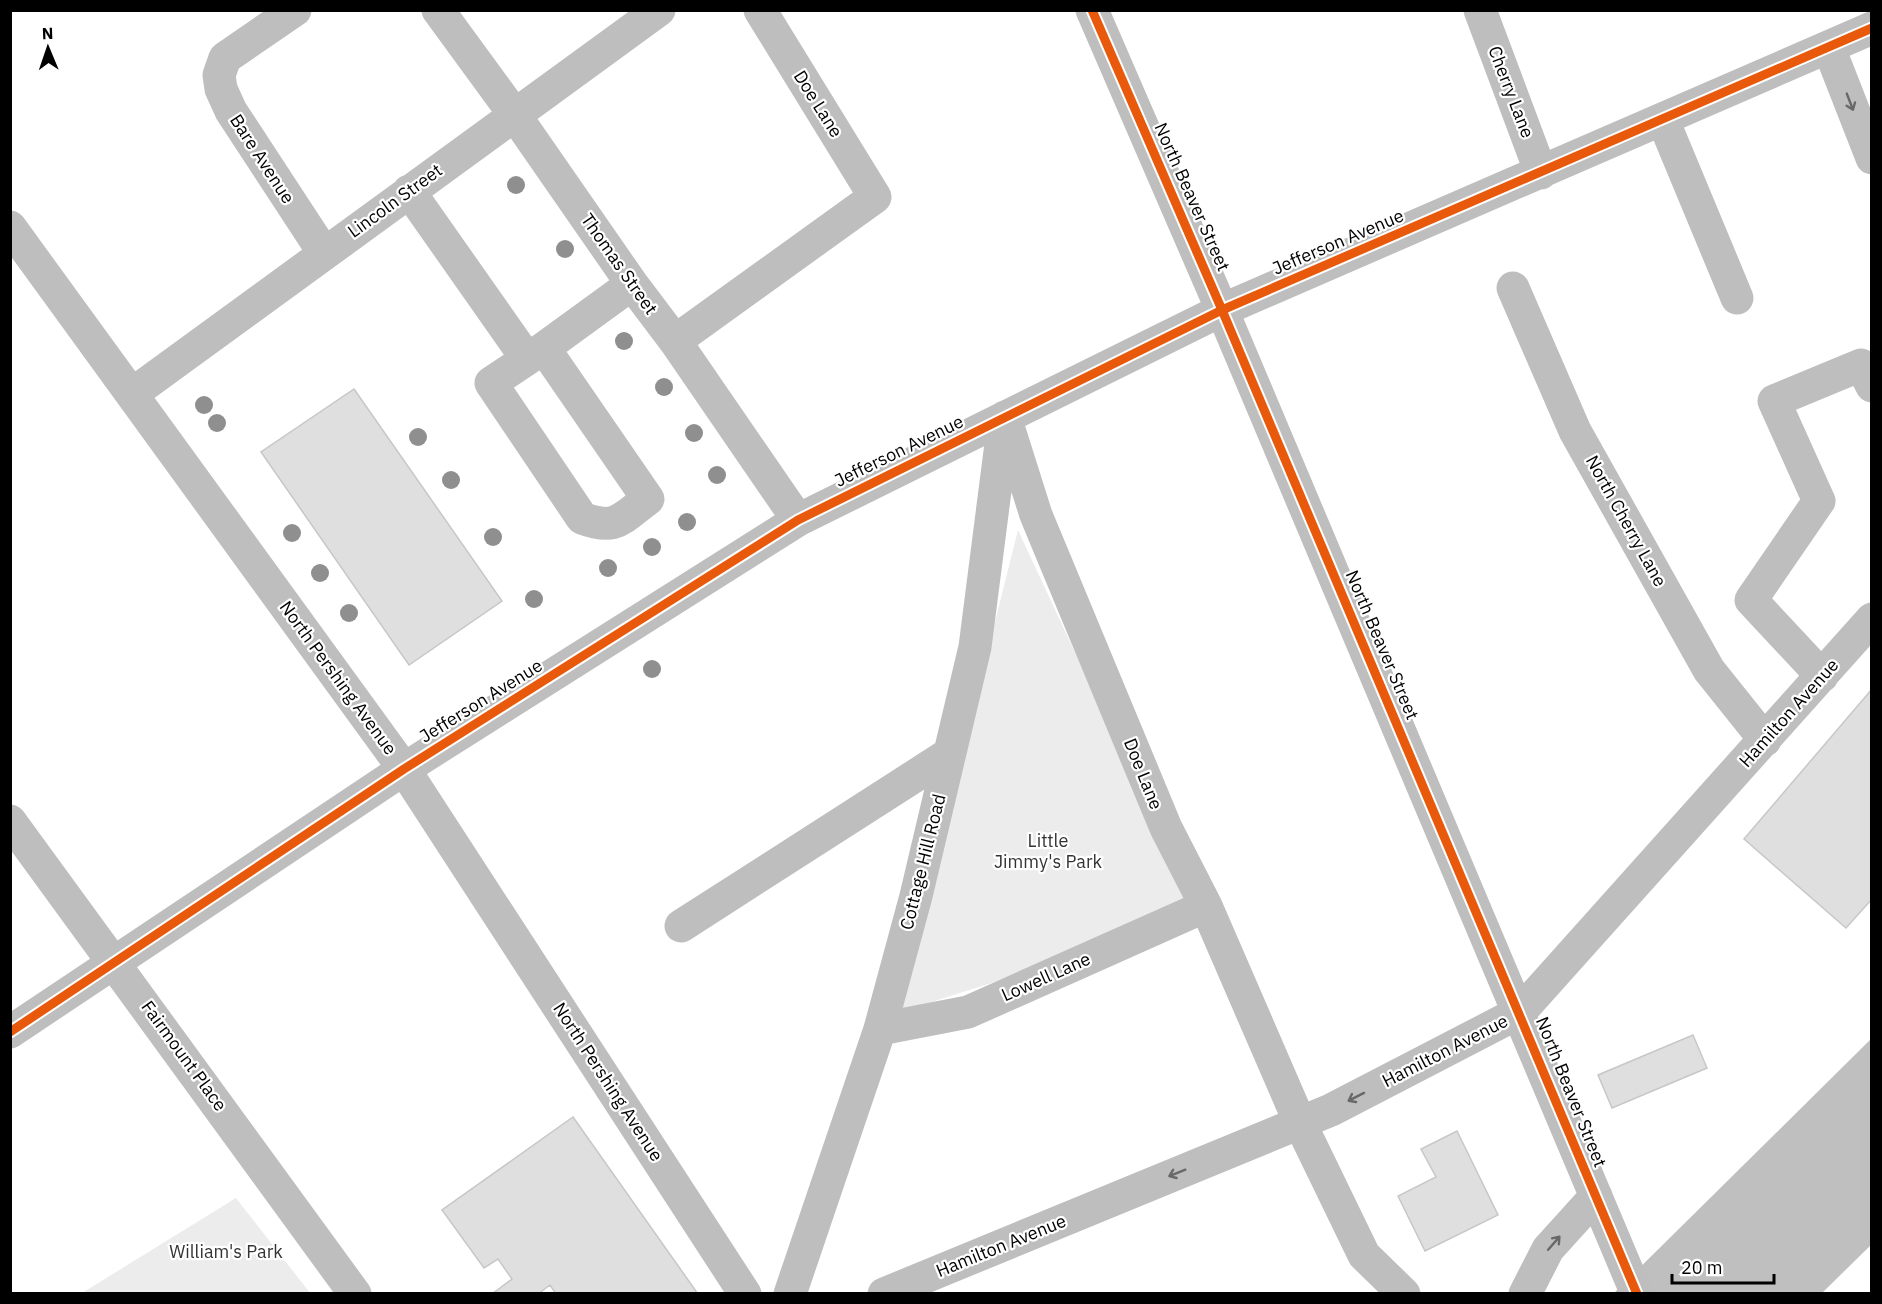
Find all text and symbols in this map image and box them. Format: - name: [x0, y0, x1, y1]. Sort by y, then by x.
- north arrow: [18, 18, 78, 78]
- text: N: [41, 23, 54, 43]
- street label: Cherry Lane: [1483, 43, 1540, 141]
- street label: Doe Lane: [789, 66, 848, 142]
- one-way arrow: [1845, 92, 1856, 111]
- street label: Bare Avenue: [225, 110, 300, 208]
- street label: North Beaver Street: [1149, 119, 1236, 275]
- street label: Lincoln Street: [343, 159, 447, 243]
- street label: Jefferson Avenue: [1269, 203, 1407, 280]
- street label: Thomas Street: [576, 209, 663, 319]
- street label: Jefferson Avenue: [831, 409, 967, 492]
- street label: North Cherry Lane: [1581, 451, 1672, 591]
- street label: North Beaver Street: [1341, 567, 1424, 723]
- street label: North Pershing Avenue: [275, 596, 402, 759]
- street label: Jefferson Avenue: [415, 654, 547, 748]
- street label: Hamilton Avenue: [1734, 654, 1844, 772]
- street label: Doe Lane: [1119, 735, 1168, 813]
- street label: Cottage Hill Road: [894, 791, 951, 932]
- park label: Little Jimmy's Park: [994, 829, 1103, 873]
- street label: Lowell Lane: [998, 947, 1094, 1006]
- street label: Fairmount Place: [137, 996, 232, 1116]
- street label: North Pershing Avenue: [548, 998, 668, 1166]
- street label: Hamilton Avenue: [1378, 1009, 1512, 1092]
- street label: North Beaver Street: [1531, 1013, 1612, 1170]
- one-way arrow: [1348, 1092, 1366, 1103]
- one-way arrow: [1168, 1168, 1187, 1179]
- street label: Hamilton Avenue: [932, 1209, 1069, 1282]
- one-way arrow: [1547, 1236, 1561, 1251]
- park label: William's Park: [169, 1240, 283, 1263]
- scale bar: [1672, 1247, 1774, 1285]
- text: 20 m: [1681, 1256, 1723, 1279]

